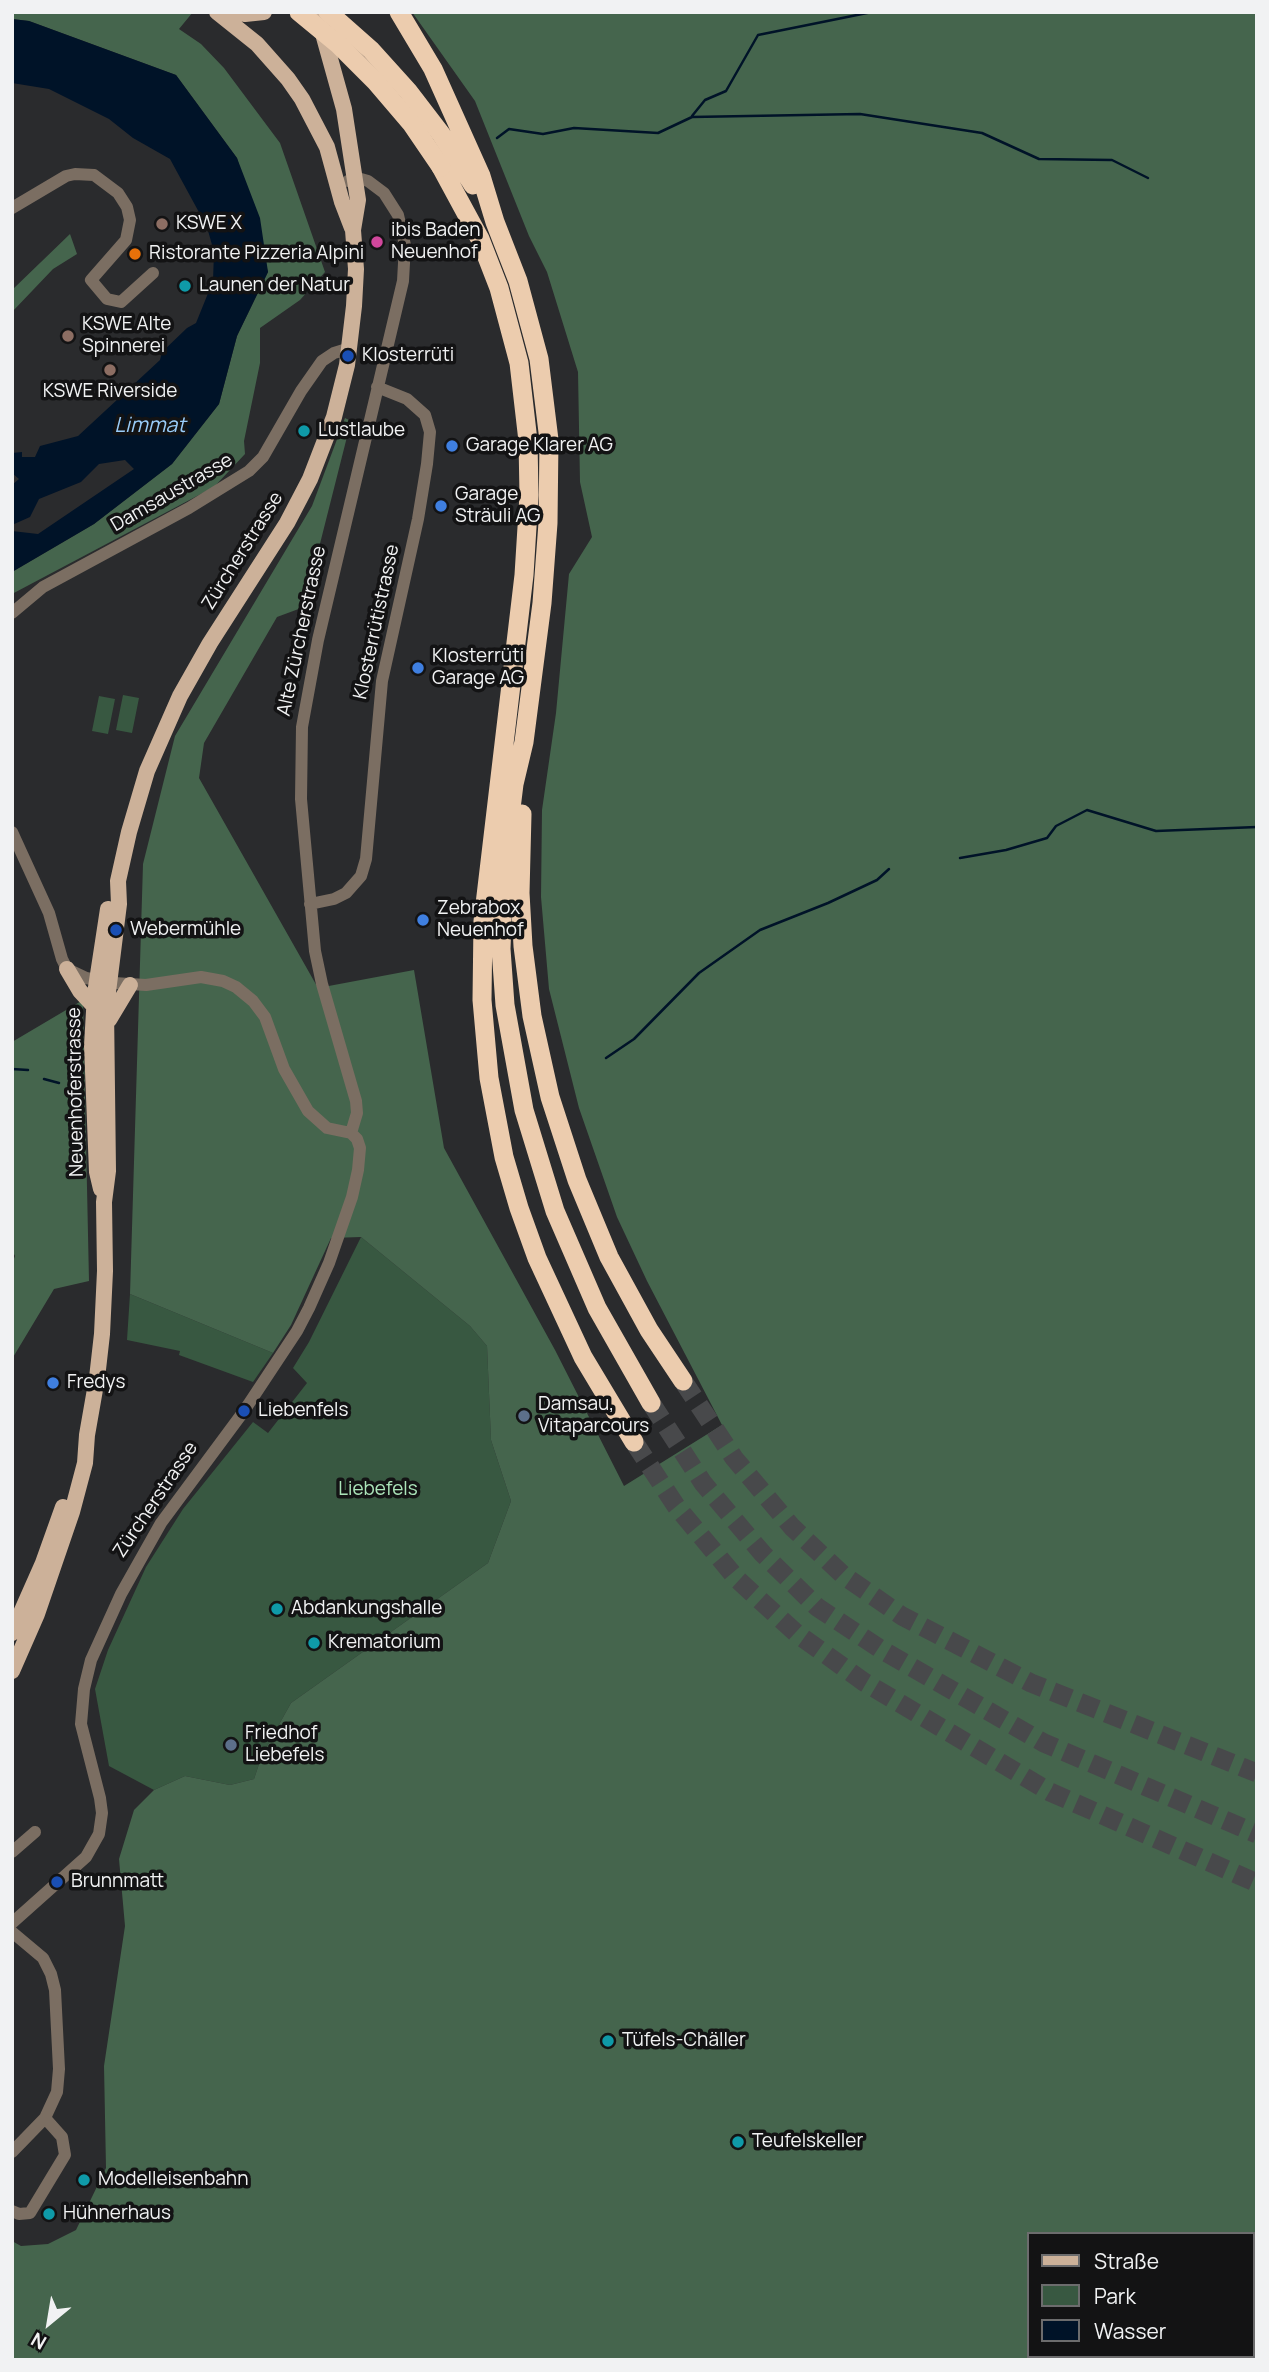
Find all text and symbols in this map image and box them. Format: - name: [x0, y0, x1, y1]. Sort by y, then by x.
- place label: KSWE X: [176, 213, 242, 235]
- marker: KSWE X: [154, 216, 170, 232]
- place label: ibis Baden Neuenhof: [391, 220, 480, 264]
- marker: ibis Baden Neuenhof: [369, 234, 385, 250]
- place label: Ristorante Pizzeria Alpini: [149, 243, 364, 265]
- marker: Ristorante Pizzeria Alpini: [127, 246, 143, 262]
- place label: Launen der Natur: [199, 275, 350, 297]
- marker: Launen der Natur: [177, 278, 193, 294]
- place label: KSWE Alte Spinnerei: [82, 314, 171, 358]
- marker: KSWE Alte Spinnerei: [60, 328, 76, 344]
- place label: Klosterrüti: [362, 345, 454, 367]
- marker: Klosterrüti: [340, 348, 356, 364]
- marker: KSWE Riverside: [102, 362, 118, 378]
- place label: KSWE Riverside: [43, 381, 177, 403]
- water label: Limmat: [114, 413, 186, 439]
- place label: Lustlaube: [318, 420, 405, 442]
- marker: Lustlaube: [296, 423, 312, 439]
- place label: Garage Klarer AG: [466, 435, 613, 457]
- marker: Garage Klarer AG: [444, 438, 460, 454]
- street label: Damsaustrasse: [107, 449, 237, 537]
- place label: Garage Sträuli AG: [455, 484, 540, 528]
- street label: Zürcherstrasse: [198, 488, 288, 614]
- marker: Garage Sträuli AG: [433, 498, 449, 514]
- street label: Klosterrütistrasse: [349, 542, 405, 702]
- street label: Alte Zürcherstrasse: [273, 544, 331, 718]
- place label: Klosterrüti Garage AG: [432, 646, 524, 690]
- marker: Klosterrüti Garage AG: [410, 660, 426, 676]
- place label: Zebrabox Neuenhof: [437, 898, 524, 942]
- marker: Zebrabox Neuenhof: [415, 912, 431, 928]
- place label: Webermühle: [130, 919, 241, 941]
- marker: Webermühle: [108, 922, 124, 938]
- street label: Neuenhoferstrasse: [63, 1007, 89, 1177]
- place label: Fredys: [67, 1372, 126, 1394]
- marker: Fredys: [45, 1375, 61, 1391]
- place label: Damsau, Vitaparcours: [538, 1394, 649, 1438]
- place label: Liebenfels: [258, 1400, 348, 1422]
- marker: Liebenfels: [236, 1403, 252, 1419]
- marker: Damsau, Vitaparcours: [516, 1408, 532, 1424]
- street label: Zürcherstrasse: [109, 1438, 203, 1562]
- park label: Liebefels: [338, 1479, 418, 1501]
- place label: Abdankungshalle: [291, 1598, 442, 1620]
- marker: Abdankungshalle: [269, 1601, 285, 1617]
- place label: Krematorium: [328, 1632, 441, 1654]
- marker: Krematorium: [306, 1635, 322, 1651]
- place label: Friedhof Liebefels: [245, 1723, 324, 1767]
- marker: Friedhof Liebefels: [223, 1737, 239, 1753]
- place label: Brunnmatt: [71, 1871, 164, 1893]
- marker: Brunnmatt: [49, 1874, 65, 1890]
- place label: Tüfels-Chäller: [622, 2030, 746, 2052]
- marker: Tüfels-Chäller: [600, 2033, 616, 2049]
- place label: Teufelskeller: [752, 2131, 863, 2153]
- marker: Teufelskeller: [730, 2134, 746, 2150]
- place label: Modelleisenbahn: [98, 2169, 248, 2191]
- marker: Modelleisenbahn: [76, 2172, 92, 2188]
- place label: Hühnerhaus: [63, 2203, 171, 2225]
- marker: Hühnerhaus: [41, 2206, 57, 2222]
- legend: [1028, 2232, 1255, 2358]
- text: Straße: [1094, 2247, 1159, 2275]
- text: Park: [1094, 2282, 1136, 2310]
- north arrow: [14, 2288, 84, 2358]
- text: Wasser: [1094, 2317, 1166, 2345]
- text: N: [26, 2327, 51, 2356]

